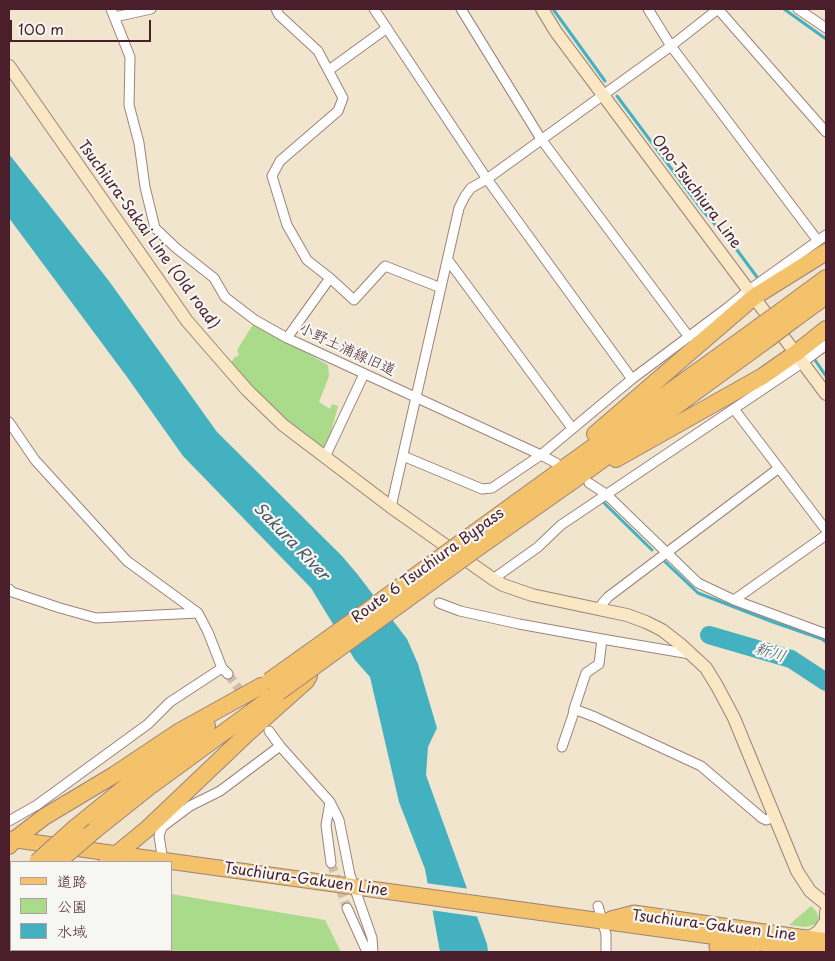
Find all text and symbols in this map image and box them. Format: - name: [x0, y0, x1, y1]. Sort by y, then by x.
- scale bar: [12, 10, 154, 42]
- text: 100 m: [18, 17, 64, 40]
- street label: Ono-Tsuchiura Line: [647, 132, 745, 252]
- street label: Tsuchiura-Sakai Line (Old road): [74, 137, 222, 333]
- street label: 小野土浦線旧道: [296, 320, 398, 380]
- water label: Sakura River: [249, 499, 333, 585]
- street label: Route 6 Tsuchiura Bypass: [348, 505, 508, 627]
- water label: 新川: [752, 639, 788, 667]
- street label: Tsuchiura-Gakuen Line: [223, 860, 389, 900]
- legend: [10, 861, 172, 951]
- text: 道路: [57, 869, 87, 892]
- text: 公園: [57, 894, 87, 917]
- street label: Tsuchiura-Gakuen Line: [631, 907, 797, 945]
- text: 水域: [57, 919, 87, 942]

